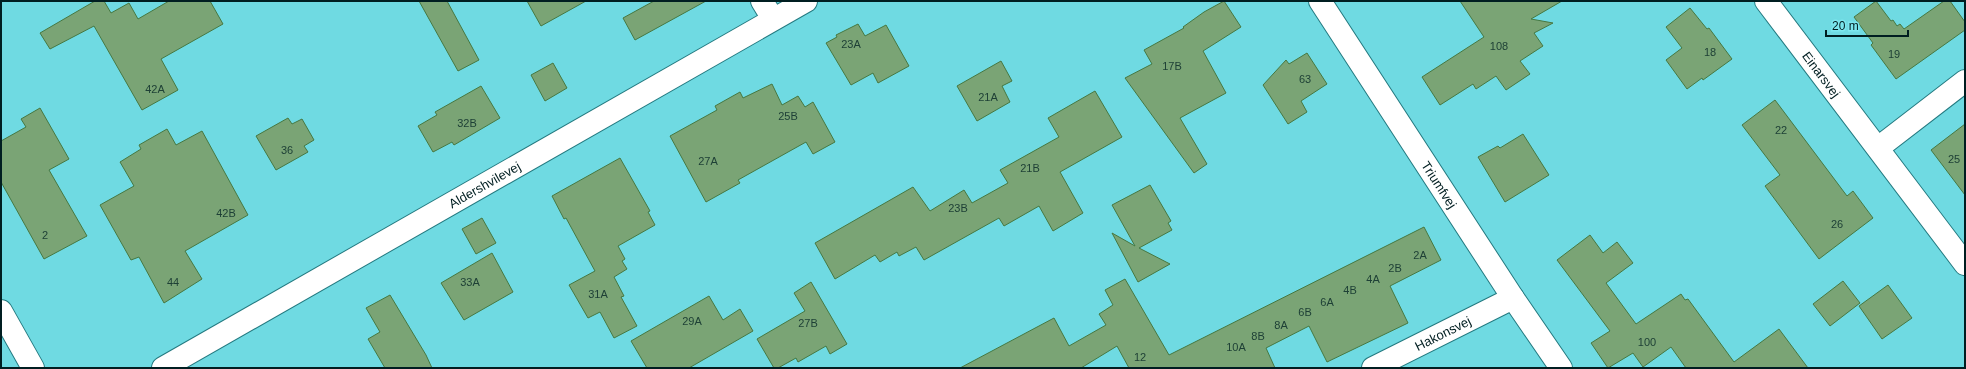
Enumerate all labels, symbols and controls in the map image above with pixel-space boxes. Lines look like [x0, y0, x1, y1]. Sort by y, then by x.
scale bar [1826, 12, 1908, 38]
text: 20 m [1832, 19, 1859, 33]
house number: 23A [841, 38, 861, 50]
house number: 108 [1490, 40, 1508, 52]
house number: 18 [1704, 46, 1716, 58]
house number: 19 [1888, 48, 1900, 60]
street label: Einarsvej [1799, 49, 1844, 100]
house number: 17B [1162, 60, 1182, 72]
house number: 63 [1299, 73, 1311, 85]
house number: 42A [145, 83, 165, 95]
house number: 21A [978, 91, 998, 103]
house number: 25B [778, 110, 798, 122]
house number: 32B [457, 117, 477, 129]
house number: 22 [1775, 124, 1787, 136]
house number: 36 [281, 144, 293, 156]
house number: 25 [1948, 153, 1960, 165]
house number: 27A [698, 155, 718, 167]
street label: Aldershvilevej [446, 158, 523, 211]
street label: Triumfvej [1419, 158, 1460, 211]
house number: 21B [1020, 162, 1040, 174]
house number: 23B [948, 202, 968, 214]
house number: 42B [216, 207, 236, 219]
house number: 26 [1831, 218, 1843, 230]
house number: 2 [42, 229, 48, 241]
house number: 2A [1413, 249, 1427, 261]
house number: 2B [1388, 262, 1402, 274]
house number: 4A [1366, 273, 1380, 285]
house number: 44 [167, 276, 179, 288]
house number: 33A [460, 276, 480, 288]
house number: 4B [1343, 284, 1357, 296]
house number: 31A [588, 288, 608, 300]
house number: 6A [1320, 296, 1334, 308]
house number: 6B [1298, 306, 1312, 318]
street label: Hakonsvej [1412, 313, 1473, 353]
house number: 29A [682, 315, 702, 327]
house number: 27B [798, 317, 818, 329]
house number: 8A [1274, 319, 1288, 331]
house number: 8B [1251, 330, 1265, 342]
house number: 100 [1638, 336, 1656, 348]
house number: 10A [1226, 341, 1246, 353]
house number: 12 [1134, 351, 1146, 363]

